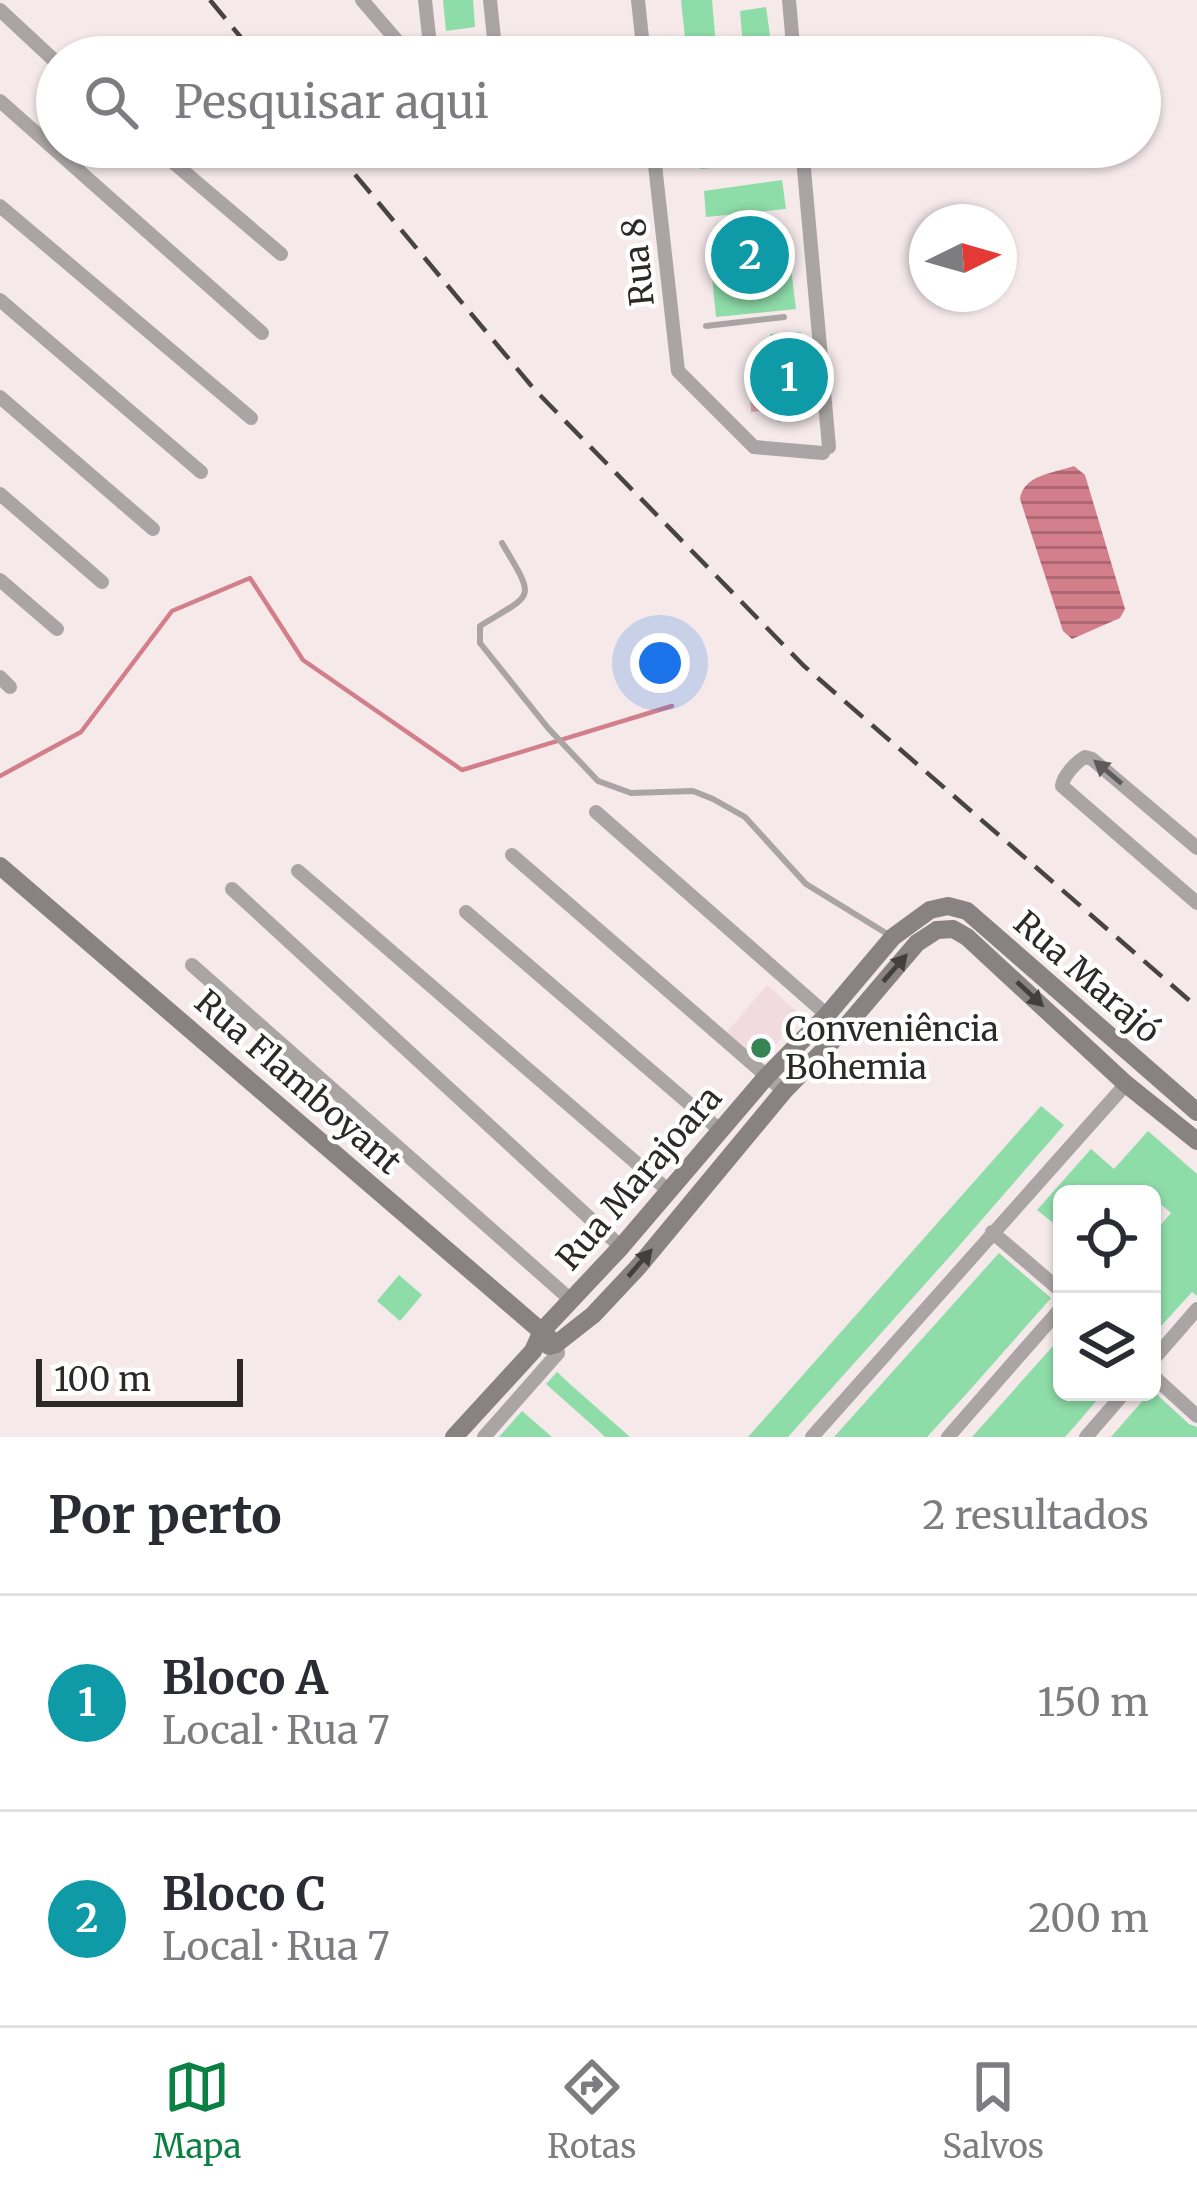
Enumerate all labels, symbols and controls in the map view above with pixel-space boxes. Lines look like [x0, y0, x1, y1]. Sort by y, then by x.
search box [36, 36, 1161, 168]
icon: search [78, 69, 144, 135]
text: Pesquisar aqui [174, 74, 489, 130]
north arrow [909, 204, 1017, 312]
pin: 2 [711, 210, 789, 300]
street label: Rua 8 [613, 216, 663, 308]
pin: 1 [750, 332, 828, 422]
your location [630, 633, 690, 693]
one-way arrow [1093, 760, 1123, 786]
street label: Rua Marajó [1006, 902, 1168, 1052]
one-way arrow [881, 953, 908, 983]
one-way arrow [1015, 980, 1044, 1008]
street label: Rua Flamboyant [187, 981, 409, 1183]
place label: Conveniência Bohemia [785, 1009, 999, 1088]
marker: Conveniência Bohemia [748, 1035, 774, 1061]
street label: Rua Marajoara [548, 1078, 730, 1278]
map controls [1053, 1185, 1161, 1401]
button: locate [1053, 1185, 1161, 1293]
one-way arrow [627, 1248, 653, 1278]
button: layers [1053, 1293, 1161, 1401]
scale bar [36, 1353, 243, 1406]
text: 100 m [54, 1359, 151, 1400]
text: Por perto [48, 1483, 282, 1547]
text: 2 resultados [922, 1491, 1149, 1540]
text: Bloco A [162, 1650, 328, 1706]
text: 1 [78, 1678, 96, 1727]
text: 150 m [1037, 1678, 1149, 1727]
text: Local · Rua 7 [162, 1706, 390, 1755]
text: Bloco C [162, 1866, 326, 1922]
text: 2 [76, 1894, 98, 1943]
text: 200 m [1028, 1894, 1149, 1943]
text: Local · Rua 7 [162, 1922, 390, 1971]
tab: Mapa [153, 2054, 241, 2167]
tab: Rotas [547, 2054, 636, 2167]
tab: Salvos [942, 2054, 1044, 2167]

